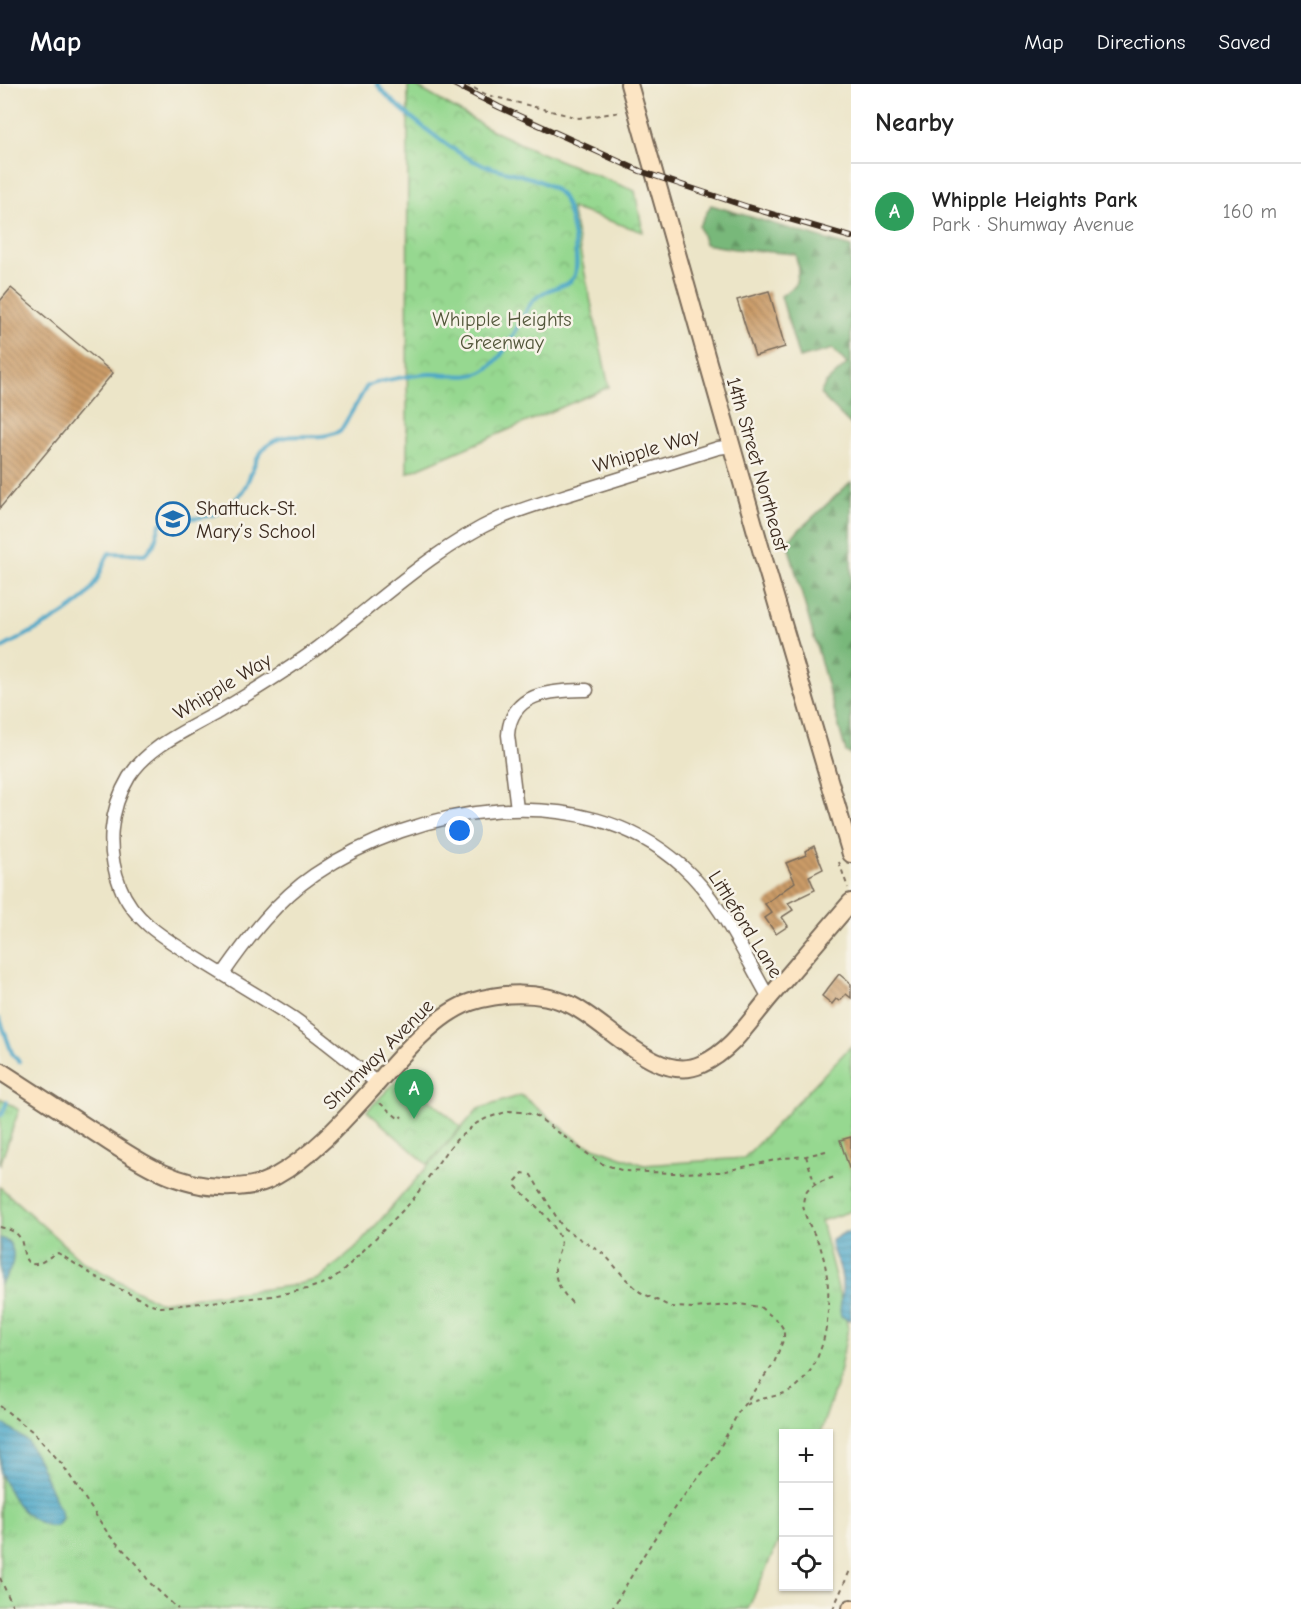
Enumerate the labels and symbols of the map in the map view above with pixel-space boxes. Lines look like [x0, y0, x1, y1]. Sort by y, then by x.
park label: Whipple Heights Greenway [432, 308, 572, 354]
street label: 14th Street Northeast [722, 374, 794, 555]
street label: Whipple Way [590, 423, 702, 478]
place label: Shattuck-St. Mary’s School [196, 497, 316, 543]
school or university icon: Shattuck-St. Mary’s School [155, 501, 191, 537]
street label: Whipple Way [169, 648, 275, 725]
your location [445, 816, 474, 845]
street label: Littleford Lane [704, 866, 788, 982]
street label: Shumway Avenue [318, 994, 438, 1114]
pin: A [394, 1070, 434, 1119]

